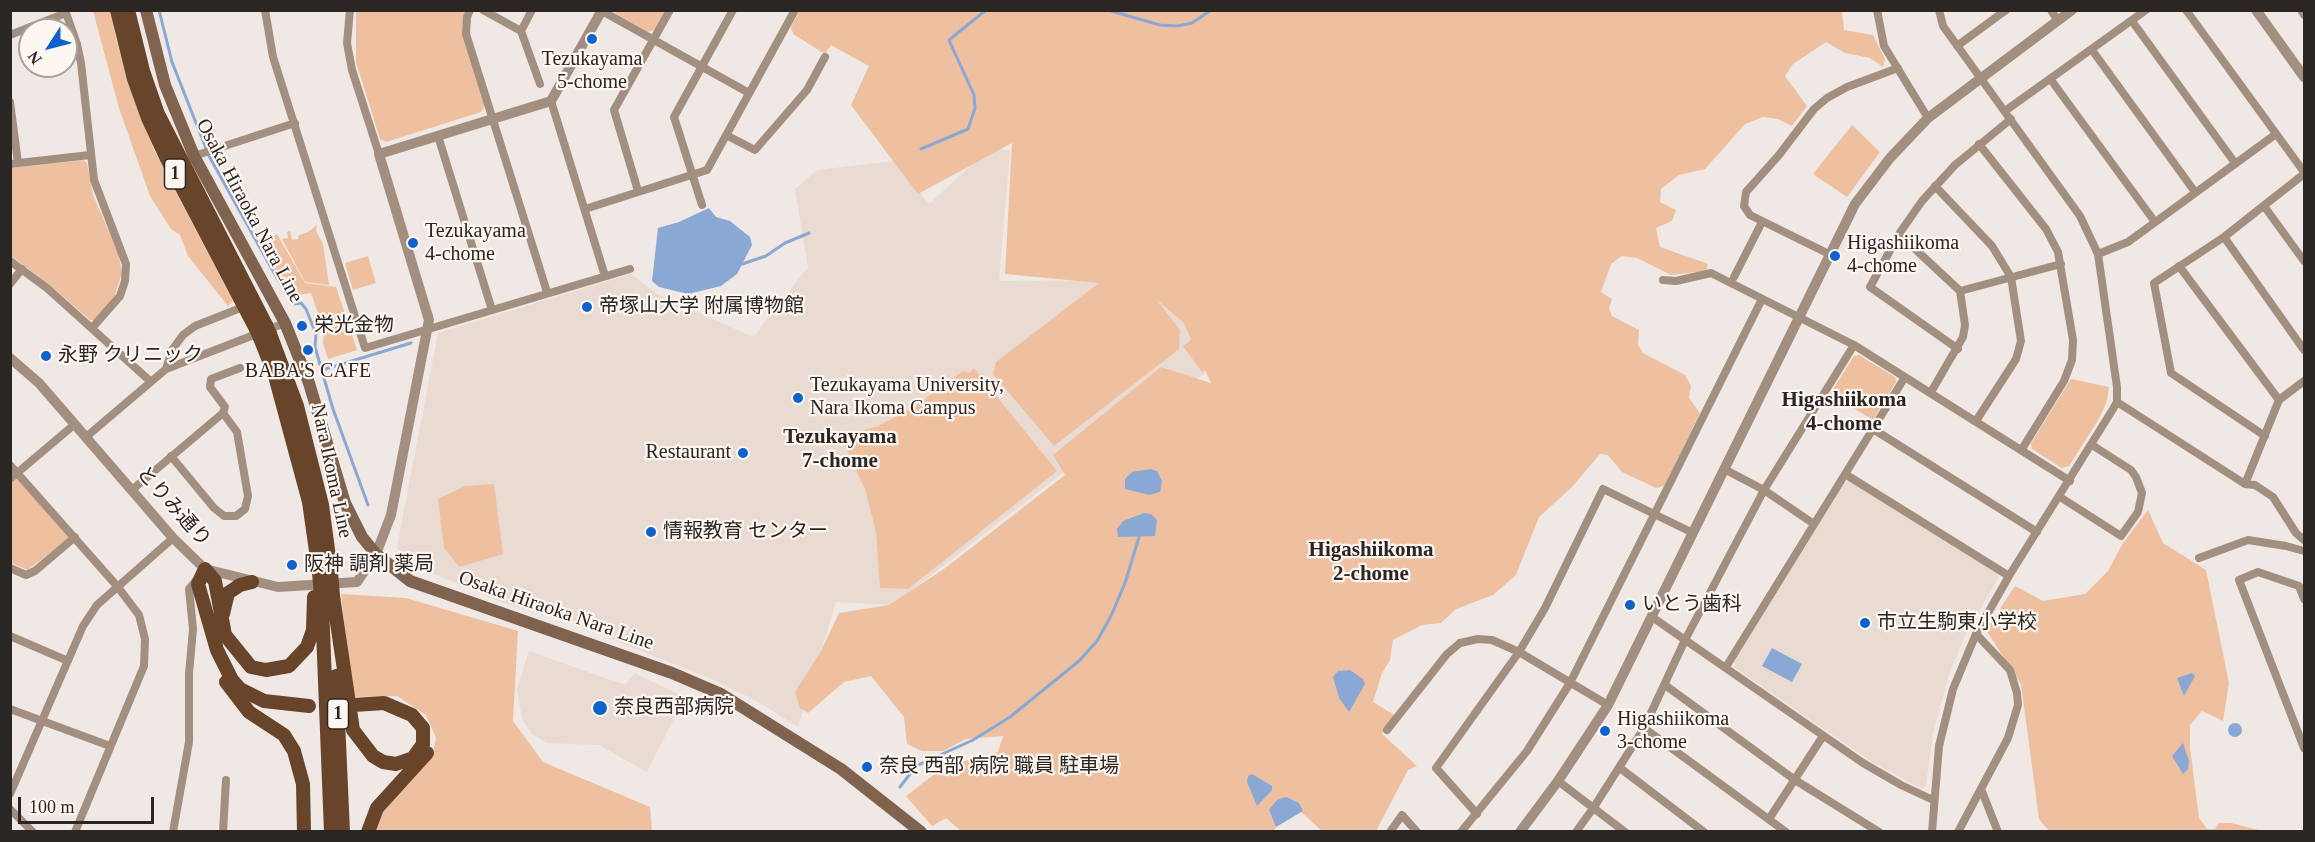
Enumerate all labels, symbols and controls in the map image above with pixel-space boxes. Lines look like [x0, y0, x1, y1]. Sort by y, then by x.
north arrow [18, 18, 78, 78]
marker: Tezukayama 5-chome [585, 32, 599, 46]
text: N [24, 48, 45, 67]
place label: Tezukayama 5-chome [542, 48, 642, 95]
street label: Osaka Hiraoka Nara Line [190, 115, 308, 307]
road number: 1 [164, 159, 186, 189]
place label: Tezukayama 4-chome [425, 220, 526, 267]
place label: Higashiikoma 4-chome [1847, 232, 1959, 279]
marker: Tezukayama 4-chome [406, 236, 420, 250]
marker: Higashiikoma 4-chome [1828, 249, 1842, 263]
place label: 帝塚山大学 附属博物館 [599, 295, 804, 319]
marker: 帝塚山大学 附属博物館 [580, 300, 594, 314]
place label: 栄光金物 [314, 314, 394, 338]
marker: 栄光金物 [295, 319, 309, 333]
marker: BABA'S CAFE [301, 343, 315, 357]
place label: 永野 クリニック [58, 344, 203, 368]
marker: 永野 クリニック [39, 349, 53, 363]
place label: BABA'S CAFE [245, 360, 371, 384]
place label: Tezukayama University, Nara Ikoma Campus [810, 374, 1004, 421]
district label: Higashiikoma 4-chome [1782, 388, 1906, 438]
marker: Tezukayama University, Nara Ikoma Campus [791, 391, 805, 405]
street label: Nara Ikoma Line [305, 402, 357, 540]
district label: Tezukayama 7-chome [783, 425, 897, 475]
place label: Restaurant [645, 441, 731, 465]
marker: Restaurant [736, 446, 750, 460]
street label: とりみ通り [131, 462, 215, 552]
place label: 情報教育 センター [663, 520, 828, 544]
marker: 情報教育 センター [644, 525, 658, 539]
district label: Higashiikoma 2-chome [1309, 538, 1433, 588]
place label: 阪神 調剤 薬局 [304, 553, 434, 577]
marker: 阪神 調剤 薬局 [285, 558, 299, 572]
street label: Osaka Hiraoka Nara Line [455, 566, 657, 656]
place label: いとう歯科 [1642, 593, 1742, 617]
marker: いとう歯科 [1623, 598, 1637, 612]
place label: 市立生駒東小学校 [1877, 611, 2037, 635]
marker: 市立生駒東小学校 [1858, 616, 1872, 630]
place label: 奈良西部病院 [614, 696, 734, 720]
road number: 1 [328, 699, 348, 729]
marker: 奈良西部病院 [591, 699, 609, 717]
place label: Higashiikoma 3-chome [1617, 708, 1729, 755]
marker: Higashiikoma 3-chome [1598, 724, 1612, 738]
place label: 奈良 西部 病院 職員 駐車場 [879, 755, 1119, 779]
marker: 奈良 西部 病院 職員 駐車場 [860, 760, 874, 774]
scale bar [21, 785, 158, 823]
text: 100 m [29, 797, 75, 817]

